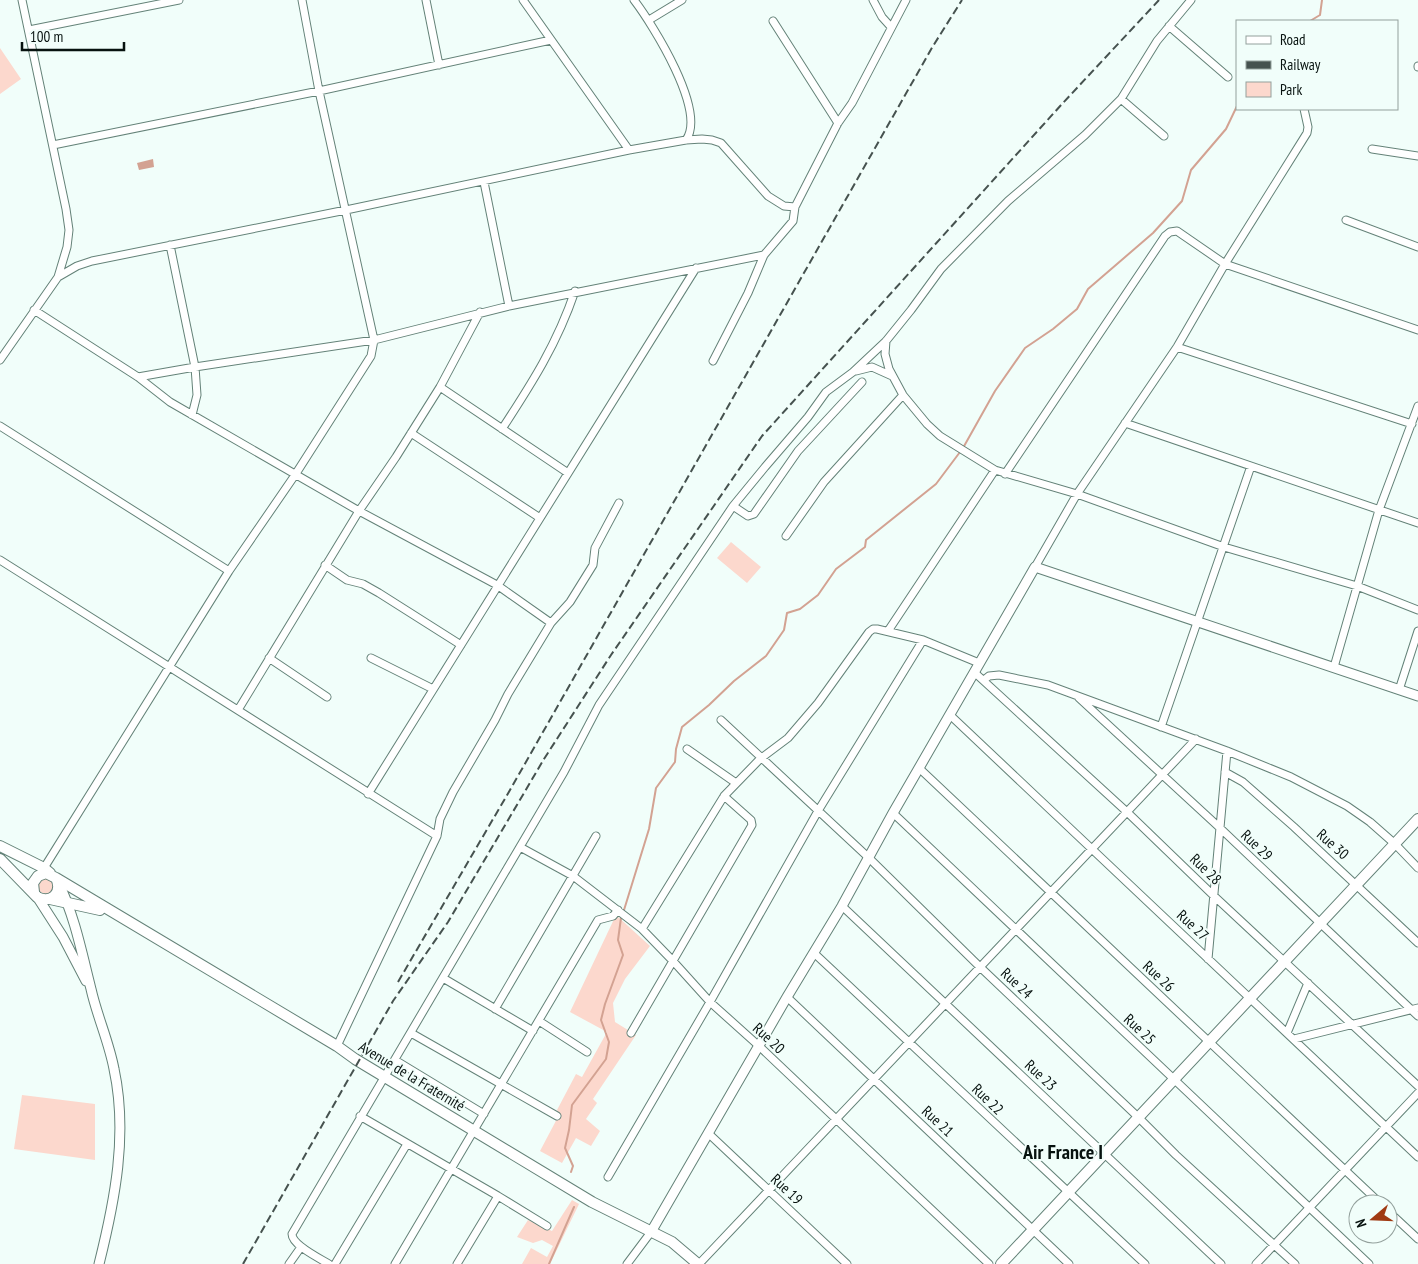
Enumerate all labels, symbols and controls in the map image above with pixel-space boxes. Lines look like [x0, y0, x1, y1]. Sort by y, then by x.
scale bar [22, 20, 125, 52]
legend [1236, 20, 1398, 110]
text: 100 m [30, 27, 63, 46]
text: Road [1280, 30, 1306, 49]
text: Railway [1280, 55, 1321, 74]
text: Park [1280, 80, 1302, 99]
street label: Rue 29 [1237, 825, 1277, 865]
street label: Rue 30 [1313, 825, 1353, 863]
street label: Rue 28 [1186, 849, 1226, 889]
street label: Rue 27 [1173, 906, 1213, 944]
street label: Rue 26 [1139, 957, 1179, 996]
street label: Rue 24 [997, 964, 1037, 1003]
street label: Rue 25 [1120, 1010, 1160, 1048]
street label: Rue 20 [749, 1019, 789, 1058]
street label: Avenue de la Fraternité [356, 1037, 468, 1115]
street label: Rue 23 [1021, 1056, 1061, 1094]
street label: Rue 22 [968, 1079, 1008, 1119]
street label: Rue 21 [918, 1102, 958, 1140]
district label: Air France I [1022, 1139, 1103, 1165]
street label: Rue 19 [767, 1170, 807, 1208]
north arrow [1348, 1194, 1398, 1244]
text: N [1351, 1217, 1370, 1230]

